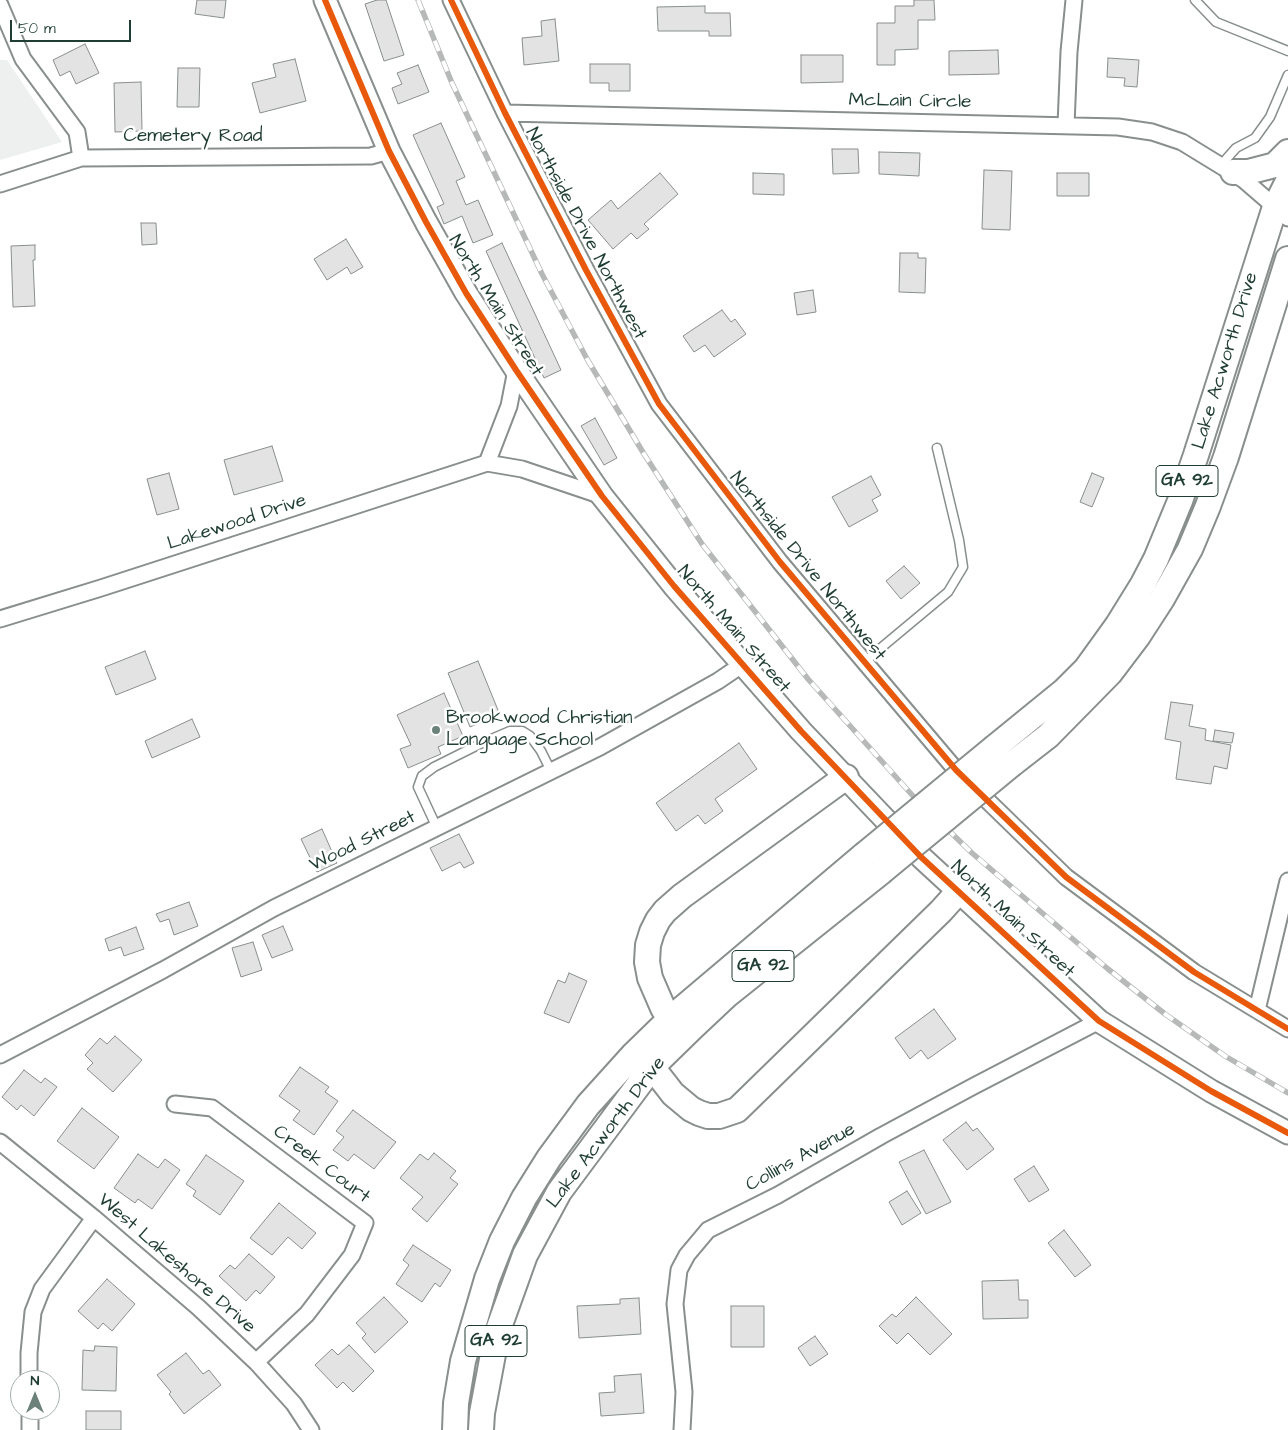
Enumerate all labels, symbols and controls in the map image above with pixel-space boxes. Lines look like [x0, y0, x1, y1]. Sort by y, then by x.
scale bar [12, 10, 134, 42]
text: 50 m [18, 18, 56, 39]
street label: McLain Circle [848, 90, 972, 114]
street label: Northside Drive Northwest [519, 124, 651, 344]
street label: Cemetery Road [124, 126, 262, 148]
street label: North Main Street [442, 231, 548, 381]
street label: Lake Acworth Drive [1188, 270, 1264, 452]
road number: GA 92 [1156, 466, 1218, 496]
street label: Northside Drive Northwest [724, 468, 890, 666]
street label: Lakewood Drive [165, 490, 309, 556]
street label: North Main Street [671, 561, 795, 699]
place label: Brookwood Christian Language School [446, 708, 633, 752]
marker: Brookwood Christian Language School [430, 724, 442, 736]
street label: Wood Street [306, 807, 420, 877]
street label: North Main Street [945, 857, 1079, 983]
road number: GA 92 [732, 950, 794, 981]
street label: Lake Acworth Drive [543, 1053, 671, 1213]
street label: Collins Avenue [742, 1119, 860, 1197]
street label: Creek Court [268, 1121, 374, 1209]
street label: West Lakeshore Drive [92, 1189, 260, 1339]
road number: GA 92 [465, 1325, 527, 1356]
north arrow [10, 1370, 60, 1420]
text: N [31, 1371, 39, 1391]

